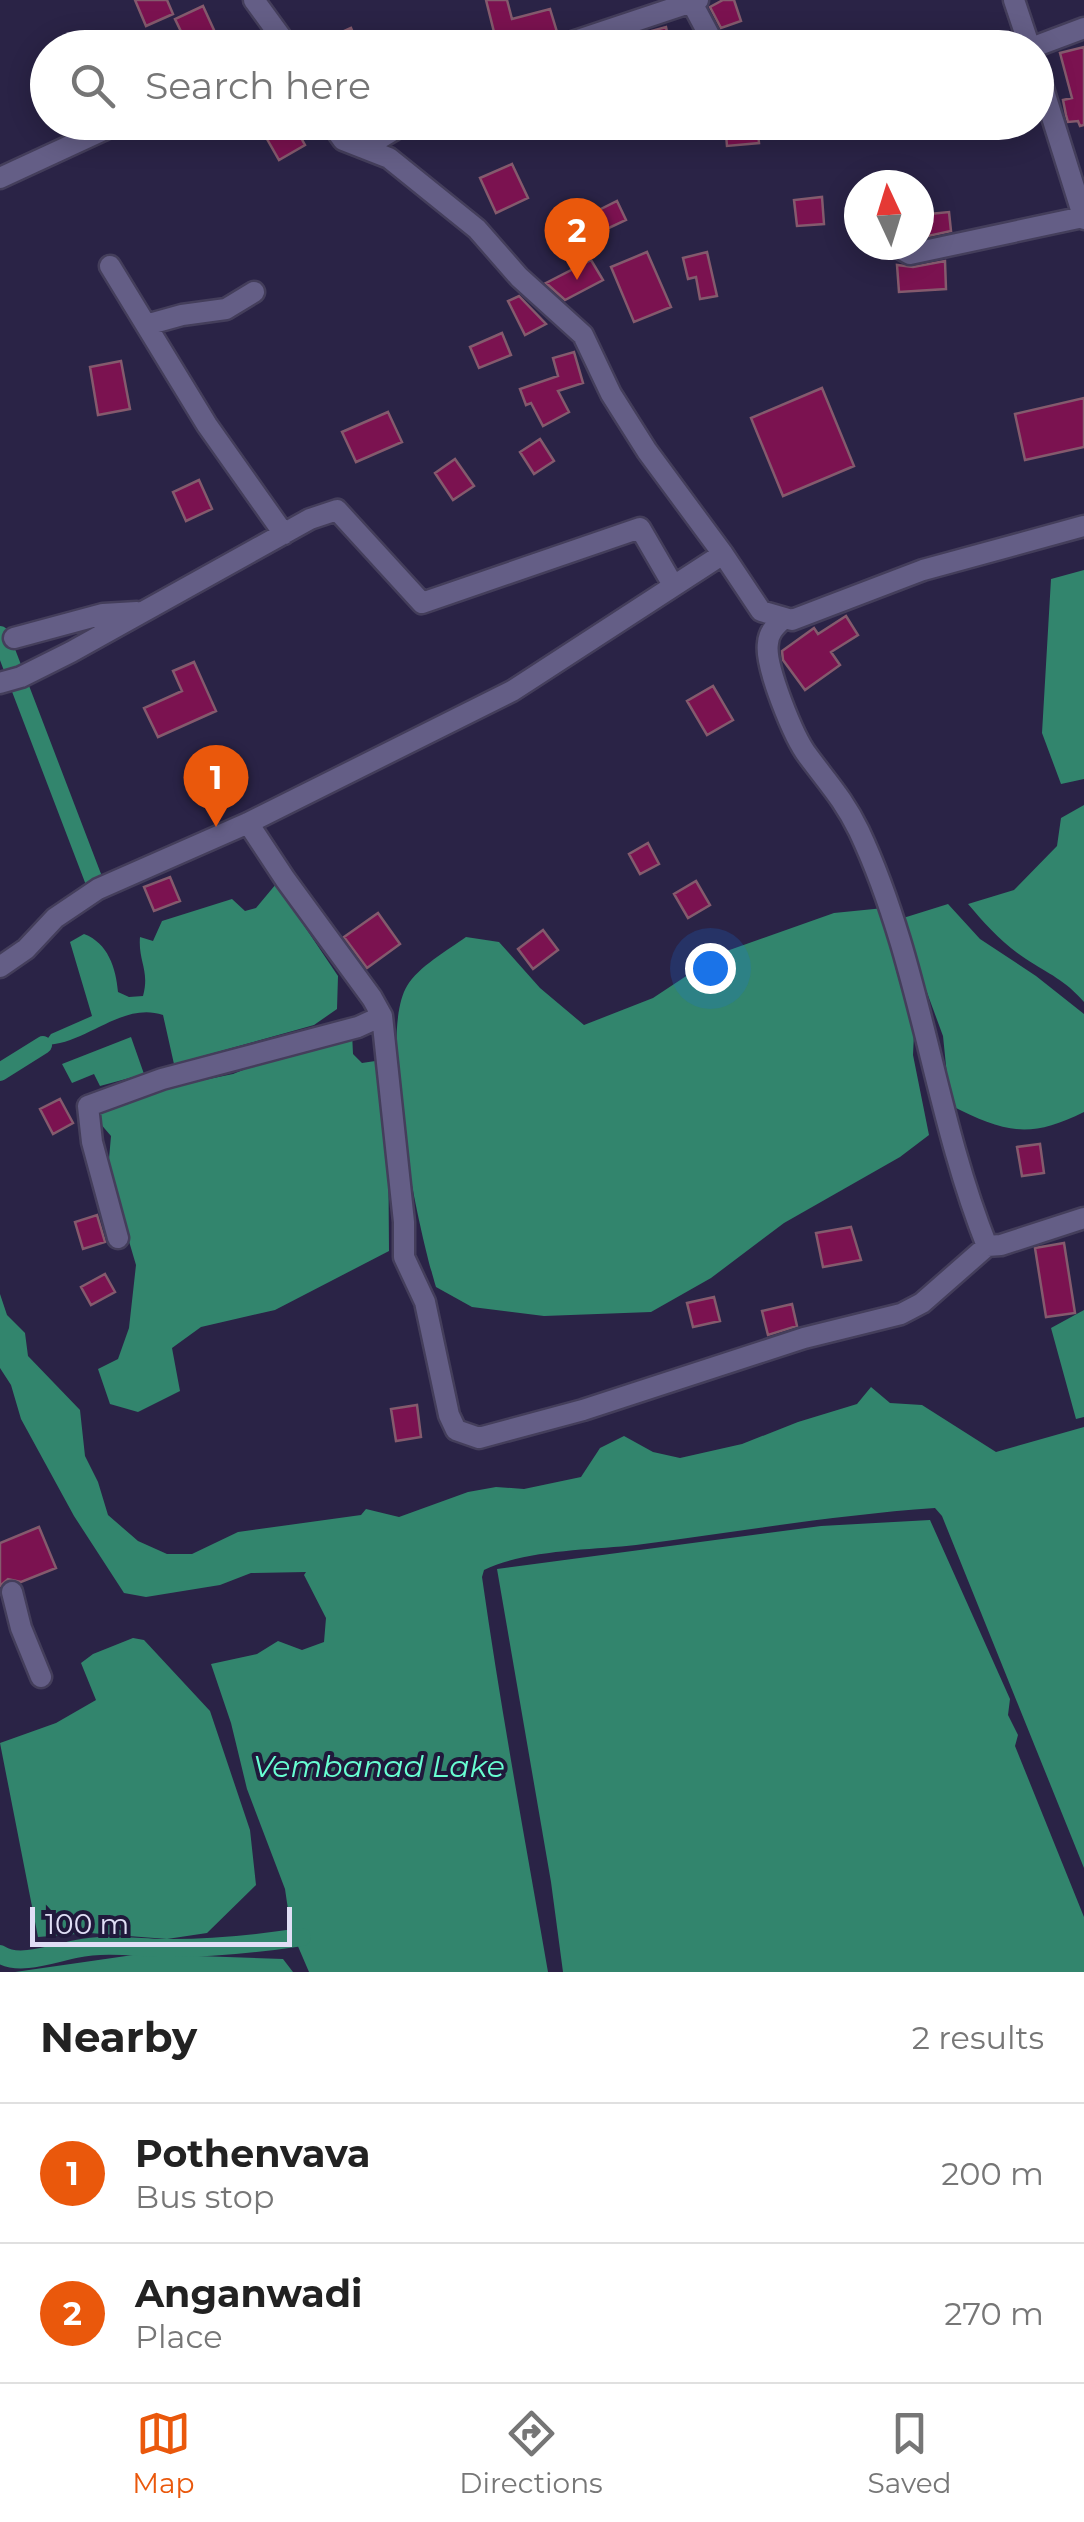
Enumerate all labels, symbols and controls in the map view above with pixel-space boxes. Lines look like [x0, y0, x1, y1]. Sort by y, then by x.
search box [30, 30, 1054, 140]
icon: search [65, 58, 120, 113]
text: Search here [145, 62, 371, 109]
north arrow [844, 170, 934, 260]
pin: 2 [544, 198, 610, 280]
pin: 1 [184, 744, 248, 827]
your location [685, 943, 736, 994]
water label: Vembanad Lake [253, 1748, 505, 1785]
scale bar [30, 1902, 292, 1946]
text: 100 m [45, 1907, 129, 1941]
text: Nearby [40, 2011, 197, 2063]
text: 2 results [912, 2018, 1044, 2057]
text: Pothenvava [135, 2130, 370, 2177]
text: 1 [66, 2154, 79, 2193]
text: 200 m [941, 2154, 1044, 2193]
text: Bus stop [135, 2177, 274, 2216]
text: Anganwadi [135, 2270, 363, 2317]
text: 2 [63, 2294, 82, 2333]
text: 270 m [944, 2294, 1044, 2333]
text: Place [135, 2317, 223, 2356]
tab: Map [132, 2406, 195, 2500]
tab: Directions [459, 2406, 603, 2500]
tab: Saved [867, 2406, 952, 2500]

